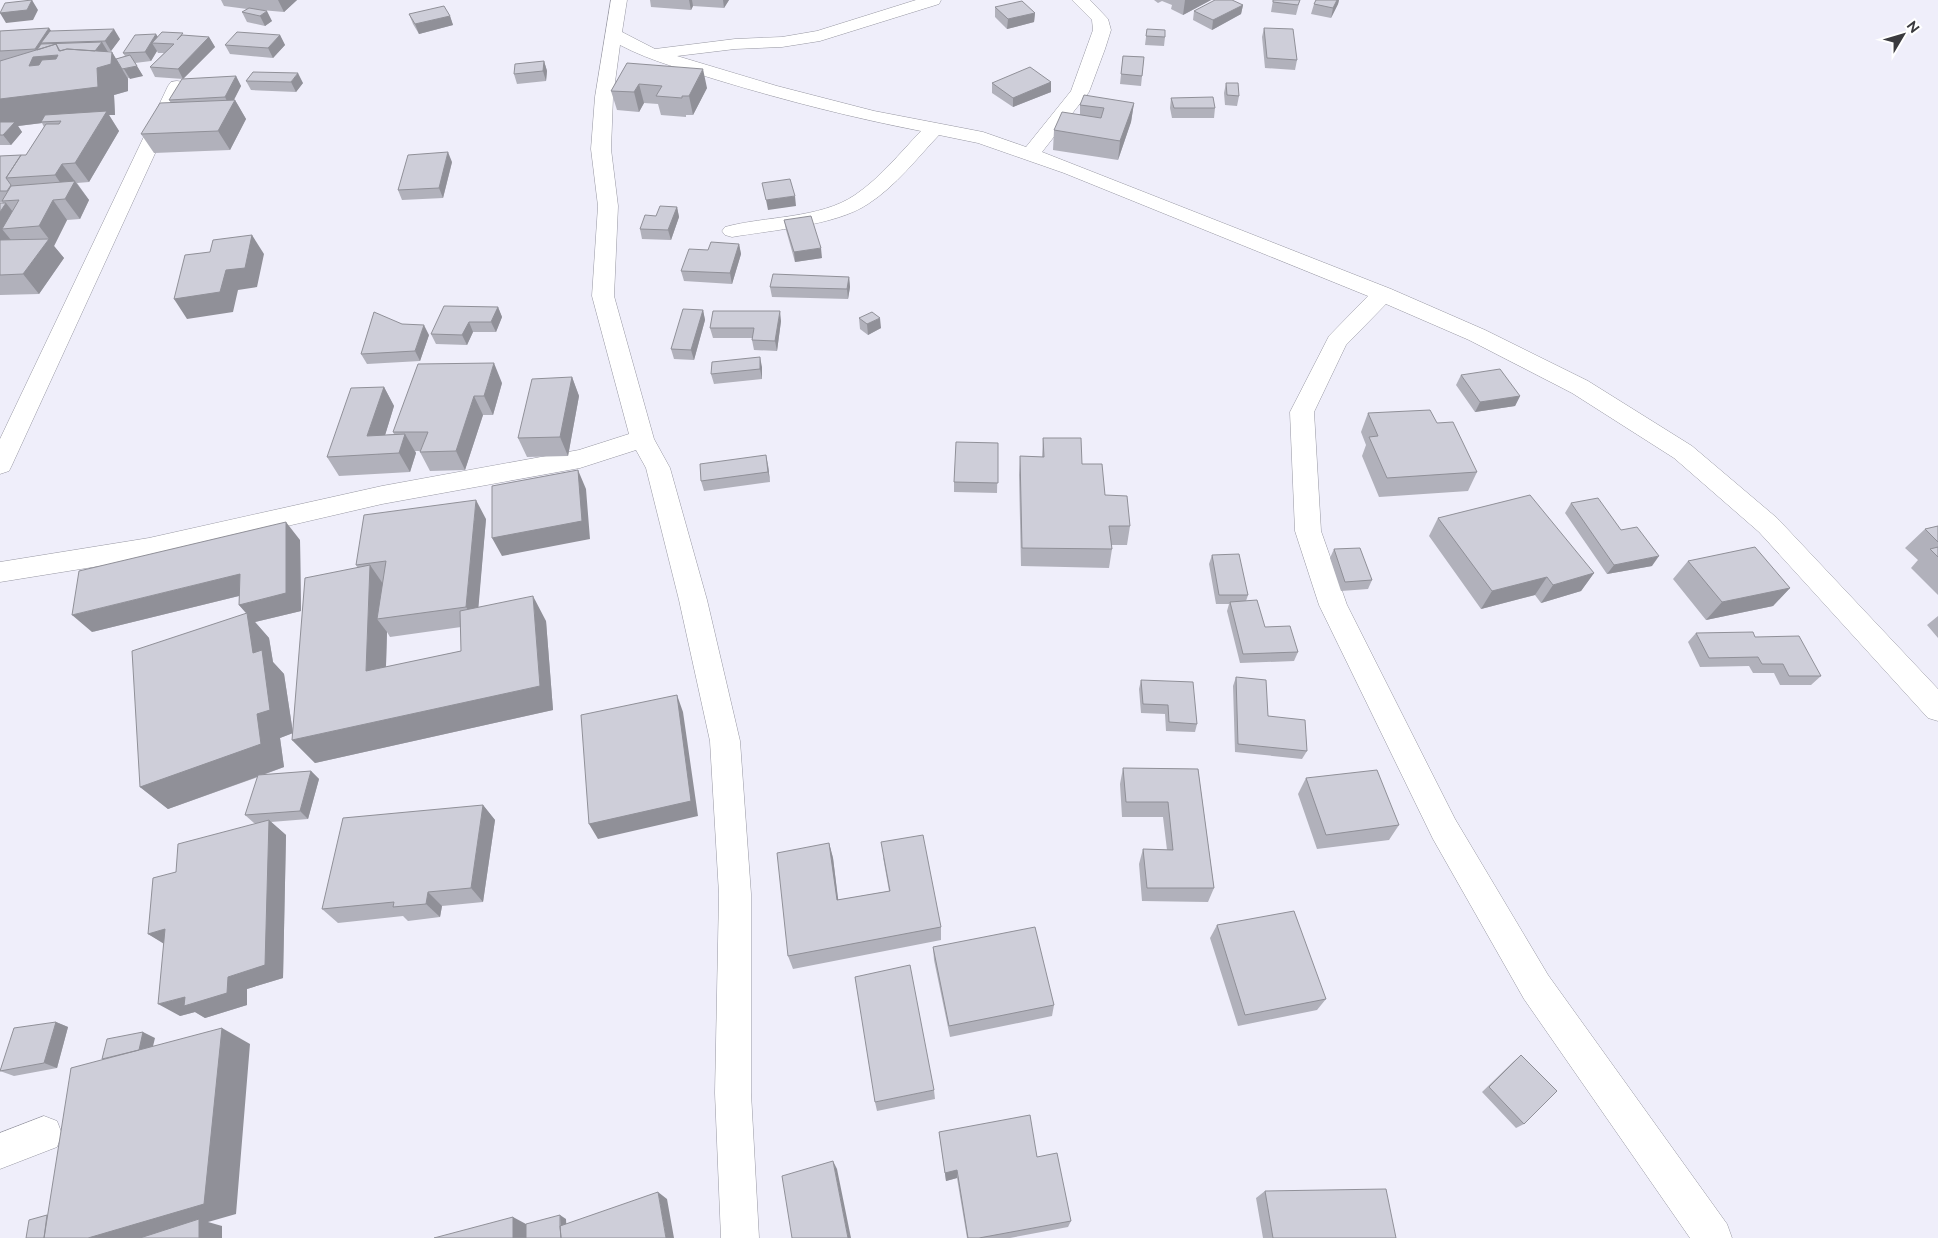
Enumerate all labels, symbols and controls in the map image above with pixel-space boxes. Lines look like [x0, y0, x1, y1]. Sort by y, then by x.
north arrow [1878, 10, 1928, 60]
text: N [1904, 18, 1923, 36]

